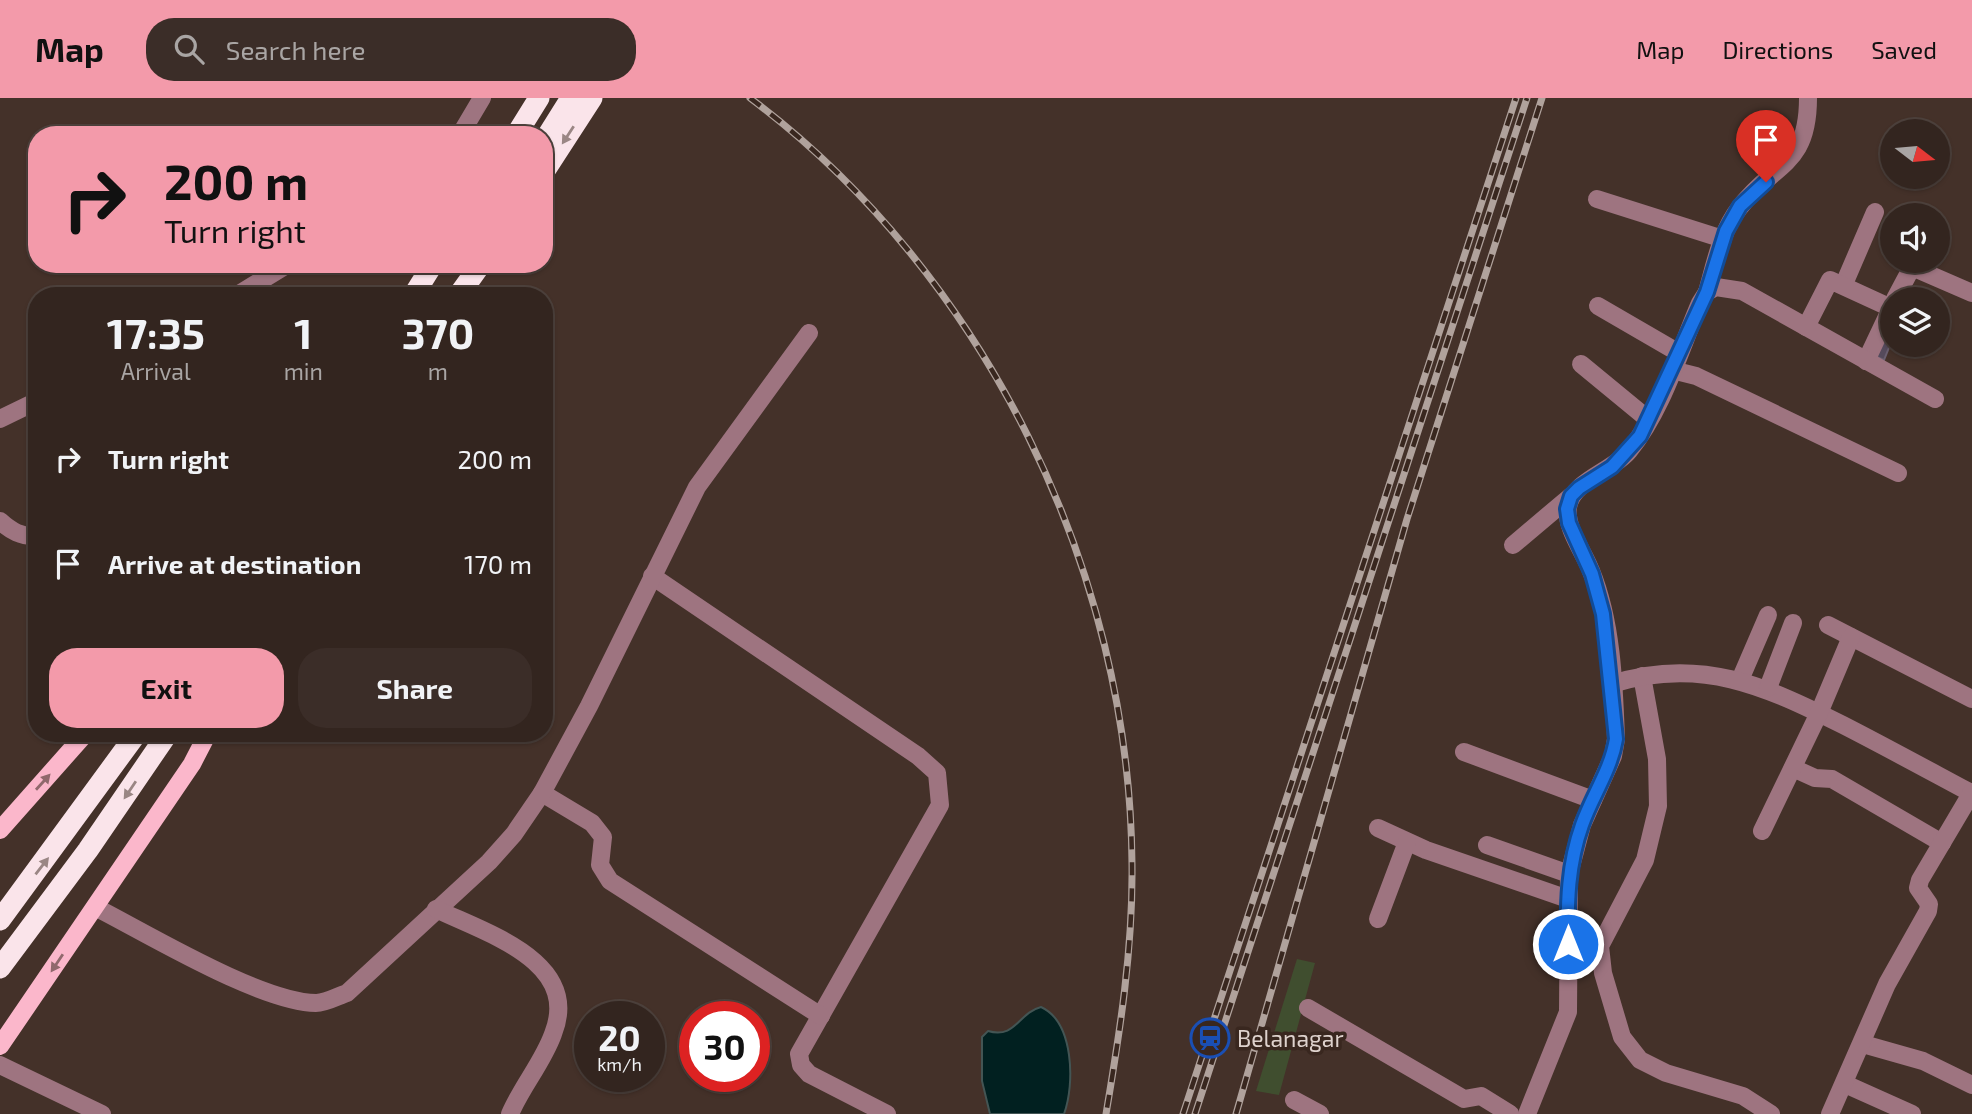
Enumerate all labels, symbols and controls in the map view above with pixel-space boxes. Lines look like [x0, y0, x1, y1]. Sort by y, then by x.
search box [146, 18, 636, 81]
text: Map [35, 29, 104, 69]
icon: search [170, 30, 208, 68]
text: Search here [226, 34, 365, 65]
text: Map [1636, 35, 1684, 64]
text: Directions [1722, 35, 1833, 64]
text: Saved [1871, 35, 1937, 64]
pin [1736, 110, 1796, 182]
north arrow [1880, 119, 1950, 189]
map controls [1880, 119, 1950, 357]
icon: arrive [1747, 121, 1785, 159]
one-way arrow [562, 125, 575, 145]
text: 200 m [164, 151, 308, 210]
icon: right [49, 154, 140, 245]
button: sound [1880, 203, 1950, 273]
text: Turn right [164, 211, 306, 249]
button: layers [1880, 287, 1950, 357]
text: 17:35 [107, 307, 205, 357]
text: 1 [294, 307, 312, 357]
text: 370 [402, 307, 474, 357]
text: Arrival [121, 357, 191, 385]
text: min [284, 357, 323, 385]
text: m [428, 357, 448, 385]
icon: right [49, 440, 87, 478]
text: Turn right [108, 443, 229, 474]
text: 200 m [457, 443, 532, 474]
icon: arrive [49, 545, 87, 583]
text: Arrive at destination [108, 548, 361, 579]
text: 170 m [464, 548, 532, 579]
button: Exit [49, 648, 284, 728]
button: Share [298, 648, 532, 728]
one-way arrow [35, 773, 50, 790]
one-way arrow [123, 781, 137, 799]
one-way arrow [34, 857, 49, 875]
position arrow [1531, 907, 1605, 981]
one-way arrow [50, 954, 64, 972]
speed limit sign: 30 [679, 1001, 770, 1092]
text: 20 [598, 1016, 641, 1058]
station icon: Belanagar [1189, 1017, 1231, 1059]
place label: Belanagar [1237, 1024, 1344, 1052]
text: km/h [597, 1053, 642, 1075]

